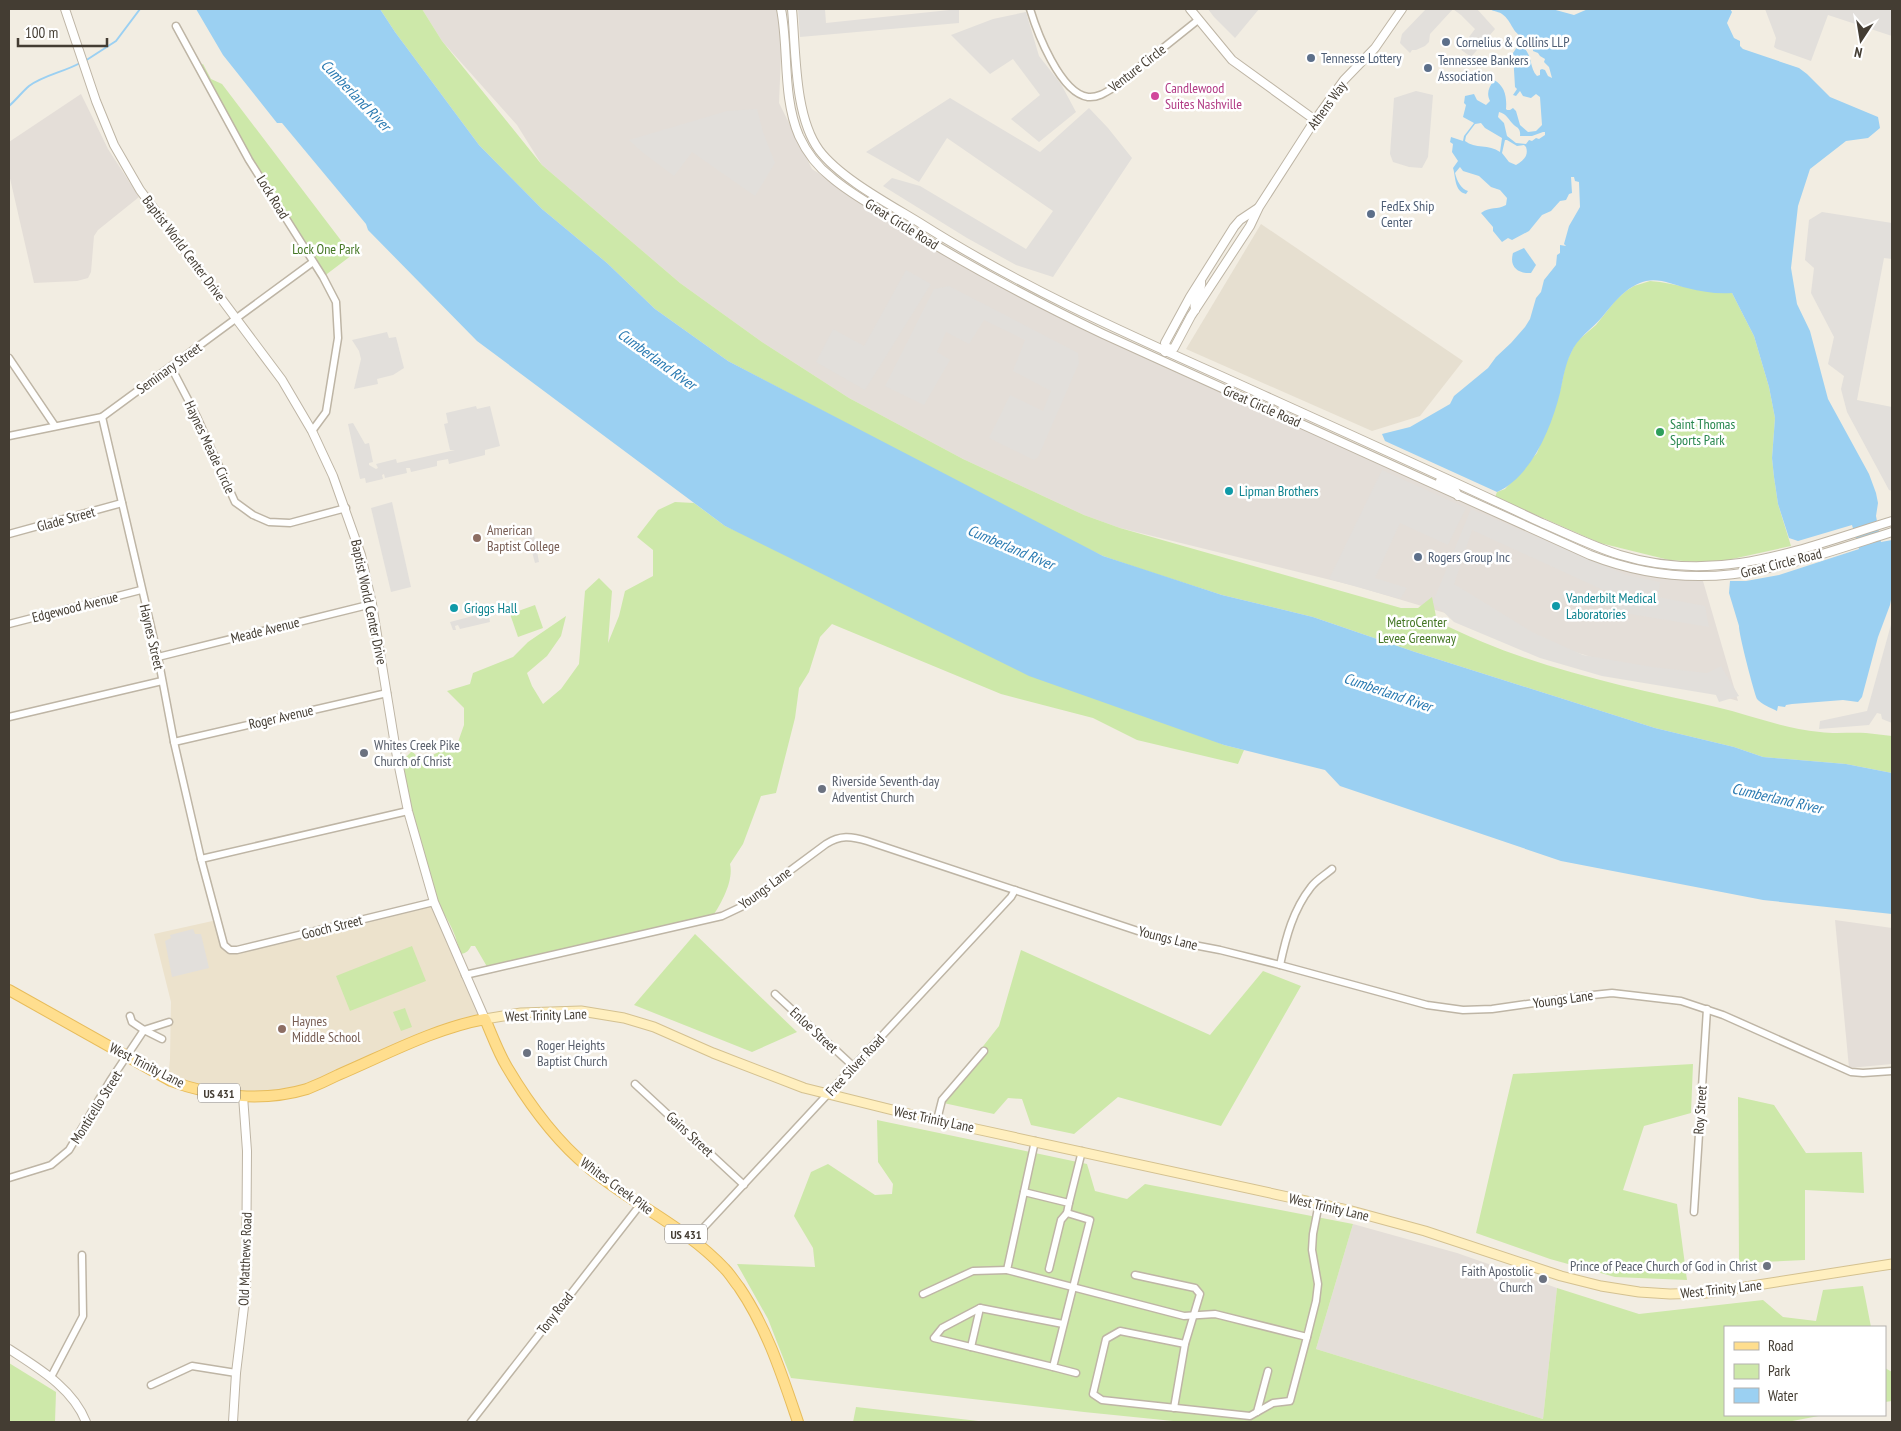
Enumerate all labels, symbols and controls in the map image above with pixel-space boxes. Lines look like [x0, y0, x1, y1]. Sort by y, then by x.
scale bar [18, 15, 106, 47]
north arrow [1836, 15, 1886, 65]
text: 100 m [25, 23, 58, 42]
place label: Cornelius & Collins LLP [1456, 33, 1569, 51]
marker: Cornelius & Collins LLP [1440, 36, 1452, 48]
street label: Venture Circle [1104, 40, 1169, 97]
text: N [1853, 43, 1864, 62]
place label: Tennesse Lottery [1321, 49, 1402, 67]
place label: Tennessee Bankers Association [1438, 51, 1529, 85]
marker: Tennesse Lottery [1305, 52, 1317, 64]
water label: Cumberland River [317, 55, 396, 136]
marker: Tennessee Bankers Association [1422, 62, 1434, 74]
street label: Athens Way [1303, 77, 1351, 133]
place label: Candlewood Suites Nashville [1165, 79, 1242, 113]
marker: Candlewood Suites Nashville [1149, 90, 1161, 102]
street label: Lock Road [253, 172, 293, 222]
street label: Baptist World Center Drive [139, 192, 230, 304]
street label: Great Circle Road [862, 194, 942, 254]
place label: FedEx Ship Center [1381, 197, 1434, 231]
marker: FedEx Ship Center [1365, 208, 1377, 220]
park label: Lock One Park [292, 240, 360, 258]
water label: Cumberland River [614, 324, 701, 395]
street label: Seminary Street [133, 338, 205, 398]
street label: Great Circle Road [1220, 381, 1304, 431]
street label: Haynes Meade Circle [181, 398, 239, 497]
place label: Saint Thomas Sports Park [1670, 415, 1735, 449]
marker: Saint Thomas Sports Park [1654, 426, 1666, 438]
place label: Lipman Brothers [1239, 482, 1319, 500]
marker: Lipman Brothers [1223, 485, 1235, 497]
street label: Glade Street [35, 503, 97, 535]
water label: Cumberland River [965, 520, 1059, 574]
place label: American Baptist College [487, 521, 560, 555]
marker: American Baptist College [471, 532, 483, 544]
street label: Baptist World Center Drive [347, 538, 391, 666]
street label: Great Circle Road [1739, 544, 1823, 582]
place label: Rogers Group Inc [1428, 548, 1510, 566]
marker: Rogers Group Inc [1412, 551, 1424, 563]
street label: Edgewood Avenue [30, 588, 120, 626]
place label: Vanderbilt Medical Laboratories [1565, 589, 1657, 623]
place label: Griggs Hall [464, 599, 518, 617]
marker: Vanderbilt Medical Laboratories [1550, 600, 1562, 612]
street label: Haynes Street [136, 602, 168, 672]
marker: Griggs Hall [448, 602, 460, 614]
street label: Meade Avenue [229, 613, 301, 647]
park label: MetroCenter Levee Greenway [1378, 613, 1457, 647]
water label: Cumberland River [1341, 668, 1436, 717]
street label: Roger Avenue [247, 701, 315, 733]
place label: Whites Creek Pike Church of Christ [374, 736, 460, 770]
marker: Whites Creek Pike Church of Christ [358, 747, 370, 759]
place label: Riverside Seventh-day Adventist Church [832, 772, 940, 806]
water label: Cumberland River [1730, 778, 1826, 818]
marker: Riverside Seventh-day Adventist Church [816, 783, 828, 795]
street label: Youngs Lane [735, 863, 795, 913]
street label: Gooch Street [300, 911, 364, 943]
street label: Youngs Lane [1136, 922, 1200, 954]
street label: Youngs Lane [1532, 986, 1594, 1012]
street label: Enloe Street [786, 1003, 842, 1057]
street label: West Trinity Lane [505, 1005, 587, 1025]
place label: Haynes Middle School [292, 1012, 361, 1046]
marker: Haynes Middle School [276, 1023, 288, 1035]
street label: Free Silver Road [822, 1030, 888, 1100]
place label: Roger Heights Baptist Church [537, 1036, 607, 1070]
street label: West Trinity Lane [107, 1038, 188, 1092]
marker: Roger Heights Baptist Church [521, 1047, 533, 1059]
street label: Monticello Street [66, 1067, 126, 1147]
road number: US 431 [198, 1084, 240, 1102]
street label: Roy Street [1689, 1085, 1711, 1135]
street label: West Trinity Lane [892, 1102, 976, 1136]
street label: Gains Street [663, 1108, 718, 1161]
street label: Whites Creek Pike [577, 1153, 657, 1219]
street label: West Trinity Lane [1287, 1189, 1371, 1225]
street label: Old Matthews Road [234, 1212, 256, 1306]
road number: US 431 [665, 1224, 707, 1244]
place label: Prince of Peace Church of God in Christ [1570, 1257, 1757, 1275]
marker: Prince of Peace Church of God in Christ [1761, 1260, 1773, 1272]
place label: Faith Apostolic Church [1461, 1262, 1533, 1296]
marker: Faith Apostolic Church [1537, 1273, 1549, 1285]
street label: West Trinity Lane [1679, 1276, 1763, 1302]
street label: Tony Road [533, 1288, 577, 1338]
legend [1724, 1326, 1886, 1416]
text: Road [1768, 1336, 1794, 1355]
text: Park [1768, 1361, 1790, 1380]
text: Water [1768, 1386, 1799, 1405]

